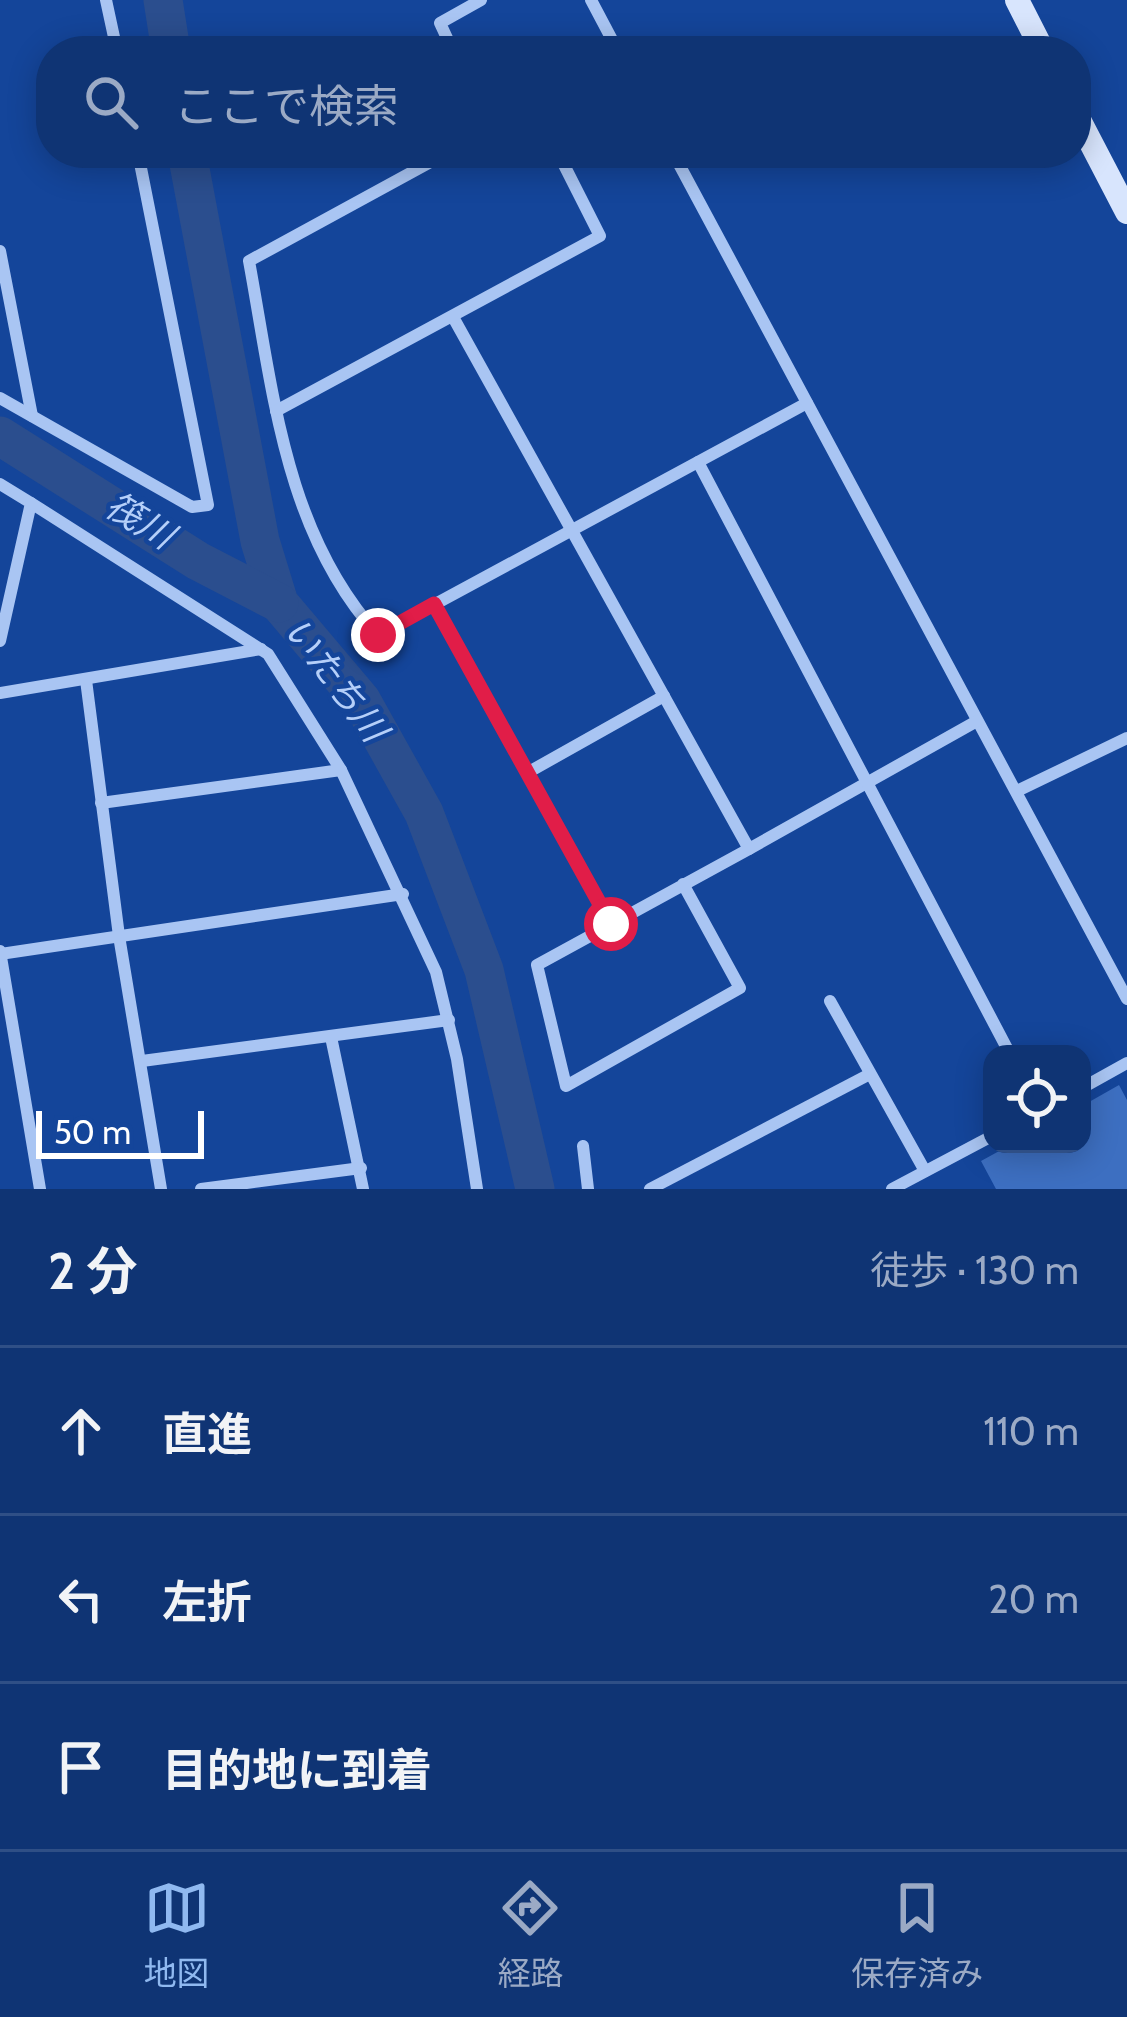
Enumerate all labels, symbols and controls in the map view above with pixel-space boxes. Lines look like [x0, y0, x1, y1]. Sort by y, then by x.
search box [36, 36, 1091, 168]
icon: search [78, 69, 144, 135]
text: ここで検索 [174, 79, 399, 133]
water label: 筏川 [98, 483, 186, 559]
water label: いたち川 [275, 608, 399, 753]
route end [351, 608, 405, 662]
route start [584, 897, 638, 951]
map controls [983, 1045, 1091, 1153]
button: locate [983, 1045, 1091, 1153]
scale bar [36, 1105, 204, 1158]
text: 50 m [54, 1112, 131, 1152]
text: 2 分 [48, 1240, 137, 1302]
text: 徒歩 · 130 m [870, 1246, 1079, 1294]
icon: ahead [48, 1398, 114, 1464]
text: 直進 [162, 1407, 252, 1461]
text: 110 m [983, 1407, 1079, 1455]
icon: left [48, 1566, 114, 1632]
text: 左折 [162, 1575, 252, 1629]
text: 20 m [988, 1575, 1079, 1623]
icon: arrive [48, 1734, 114, 1800]
text: 目的地に到着 [162, 1743, 432, 1797]
tab: 地図 [144, 1875, 210, 1995]
tab: 経路 [497, 1875, 563, 1995]
tab: 保存済み [851, 1875, 983, 1995]

